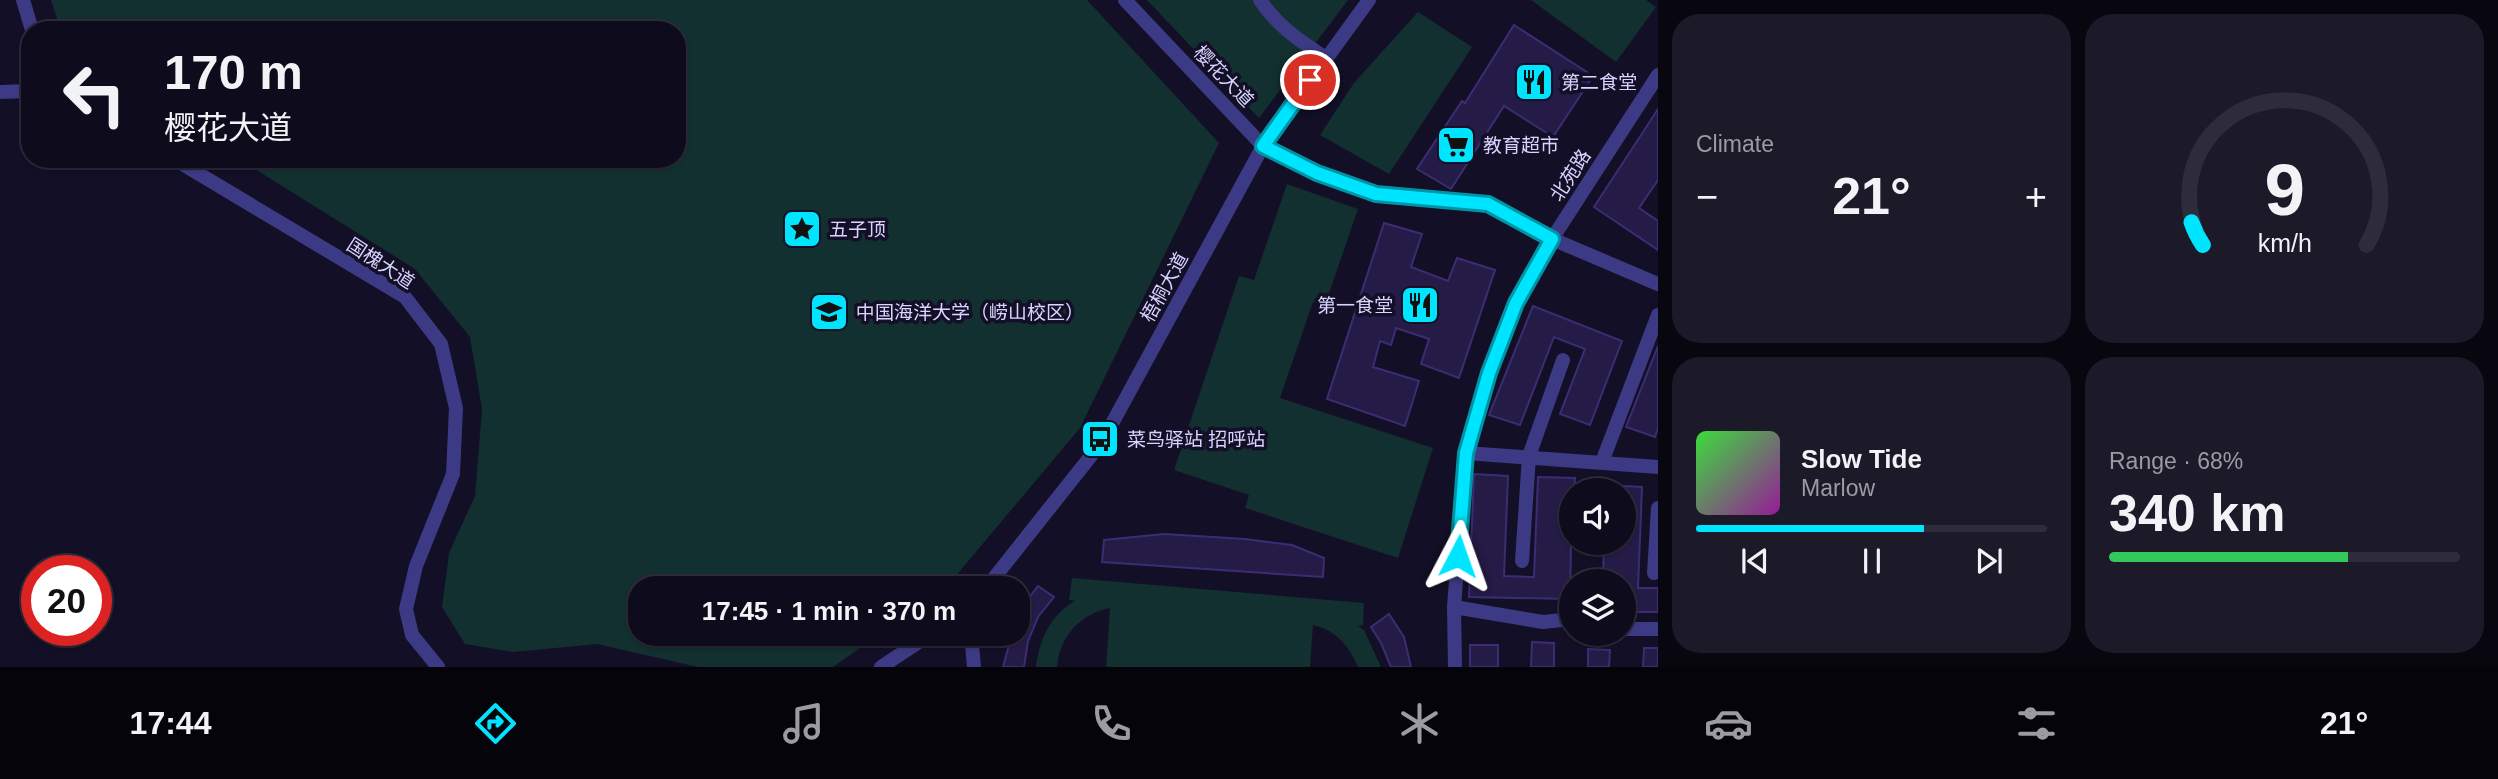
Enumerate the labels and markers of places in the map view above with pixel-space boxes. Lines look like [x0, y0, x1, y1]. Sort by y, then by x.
pin [1280, 50, 1340, 110]
restaurant icon: 第二食堂 [1513, 61, 1555, 103]
place label: 第二食堂 [1561, 72, 1637, 93]
supermarket icon: 教育超市 [1435, 124, 1477, 166]
place label: 教育超市 [1483, 135, 1559, 156]
place icon: 五子顶 [781, 208, 823, 250]
place label: 五子顶 [829, 219, 886, 240]
restaurant icon: 第一食堂 [1399, 284, 1441, 326]
school or university icon: 中国海洋大学（崂山校区） [808, 291, 850, 333]
place label: 第一食堂 [1317, 295, 1393, 316]
place label: 中国海洋大学（崂山校区） [856, 302, 1084, 323]
bus stop icon: 菜鸟驿站 招呼站 [1079, 418, 1121, 460]
place label: 菜鸟驿站 招呼站 [1127, 429, 1265, 450]

